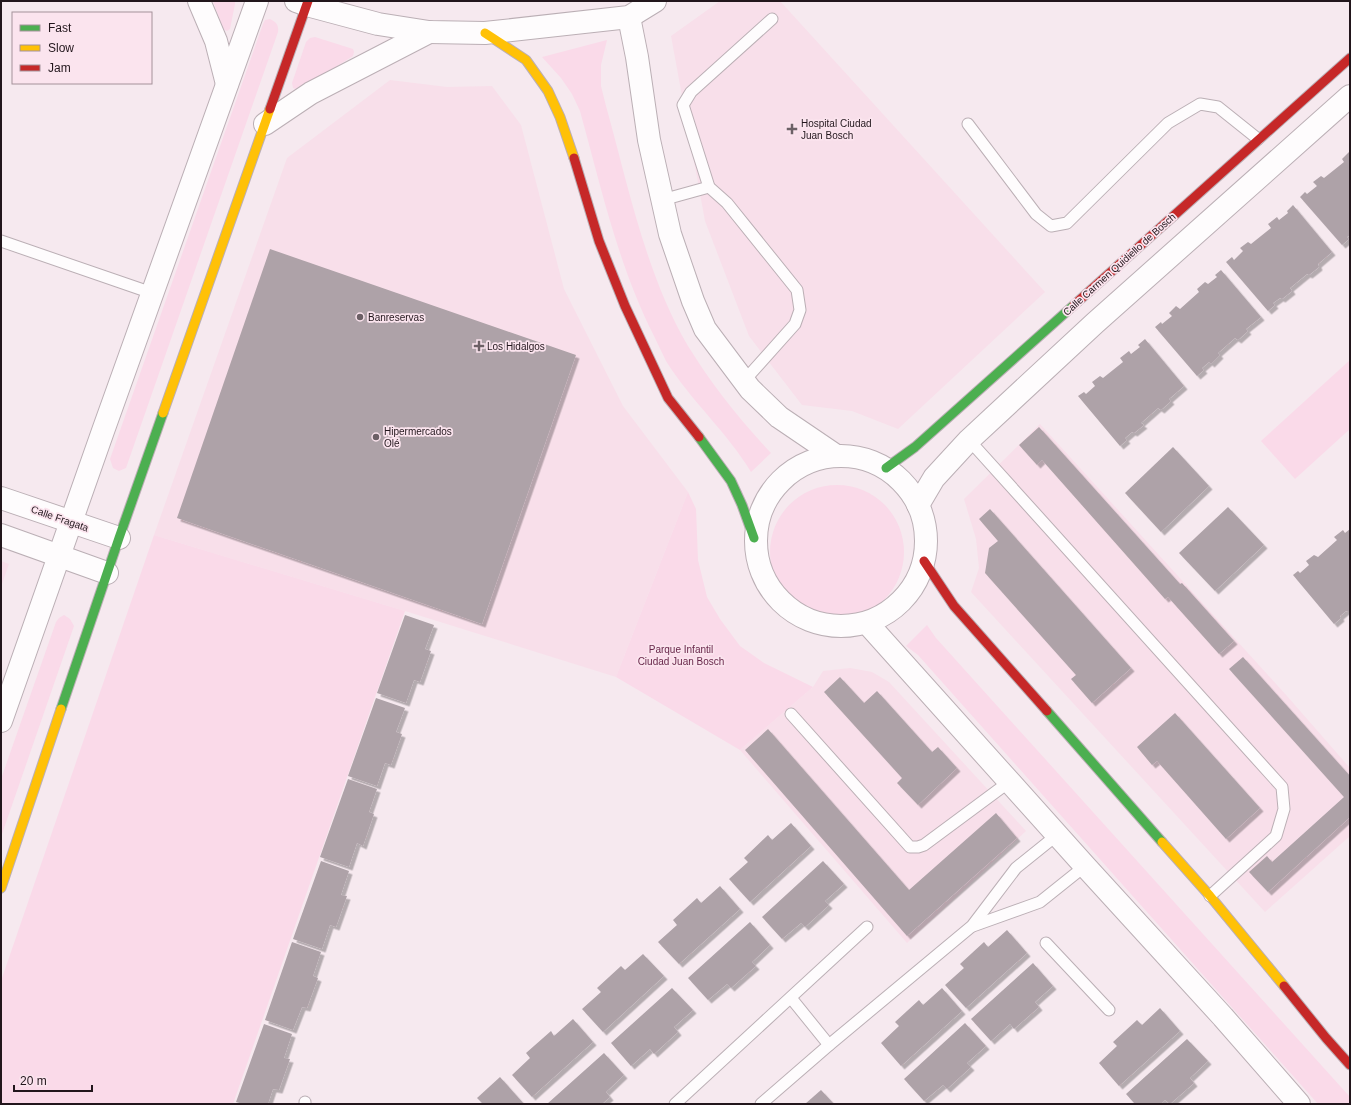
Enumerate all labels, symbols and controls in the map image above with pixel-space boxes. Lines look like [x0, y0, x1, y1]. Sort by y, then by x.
legend [12, 12, 152, 84]
text: Fast [48, 21, 72, 35]
text: Slow [48, 41, 74, 55]
text: Jam [48, 61, 71, 75]
place label: Hospital Ciudad Juan Bosch [801, 118, 872, 141]
marker: Hospital Ciudad Juan Bosch [786, 123, 798, 135]
street label: Calle Carmen Quidiello de Bosch [1061, 211, 1178, 318]
marker: Banreservas [355, 312, 365, 322]
place label: Banreservas [368, 312, 424, 323]
marker: Los Hidalgos [474, 341, 484, 351]
place label: Los Hidalgos [487, 341, 545, 352]
place label: Hipermercados Olé [384, 426, 452, 449]
marker: Hipermercados Olé [371, 432, 381, 442]
street label: Calle Fragata [30, 504, 90, 534]
park label: Parque Infantil Ciudad Juan Bosch [638, 644, 724, 667]
scale bar [14, 1067, 92, 1093]
text: 20 m [20, 1074, 47, 1088]

